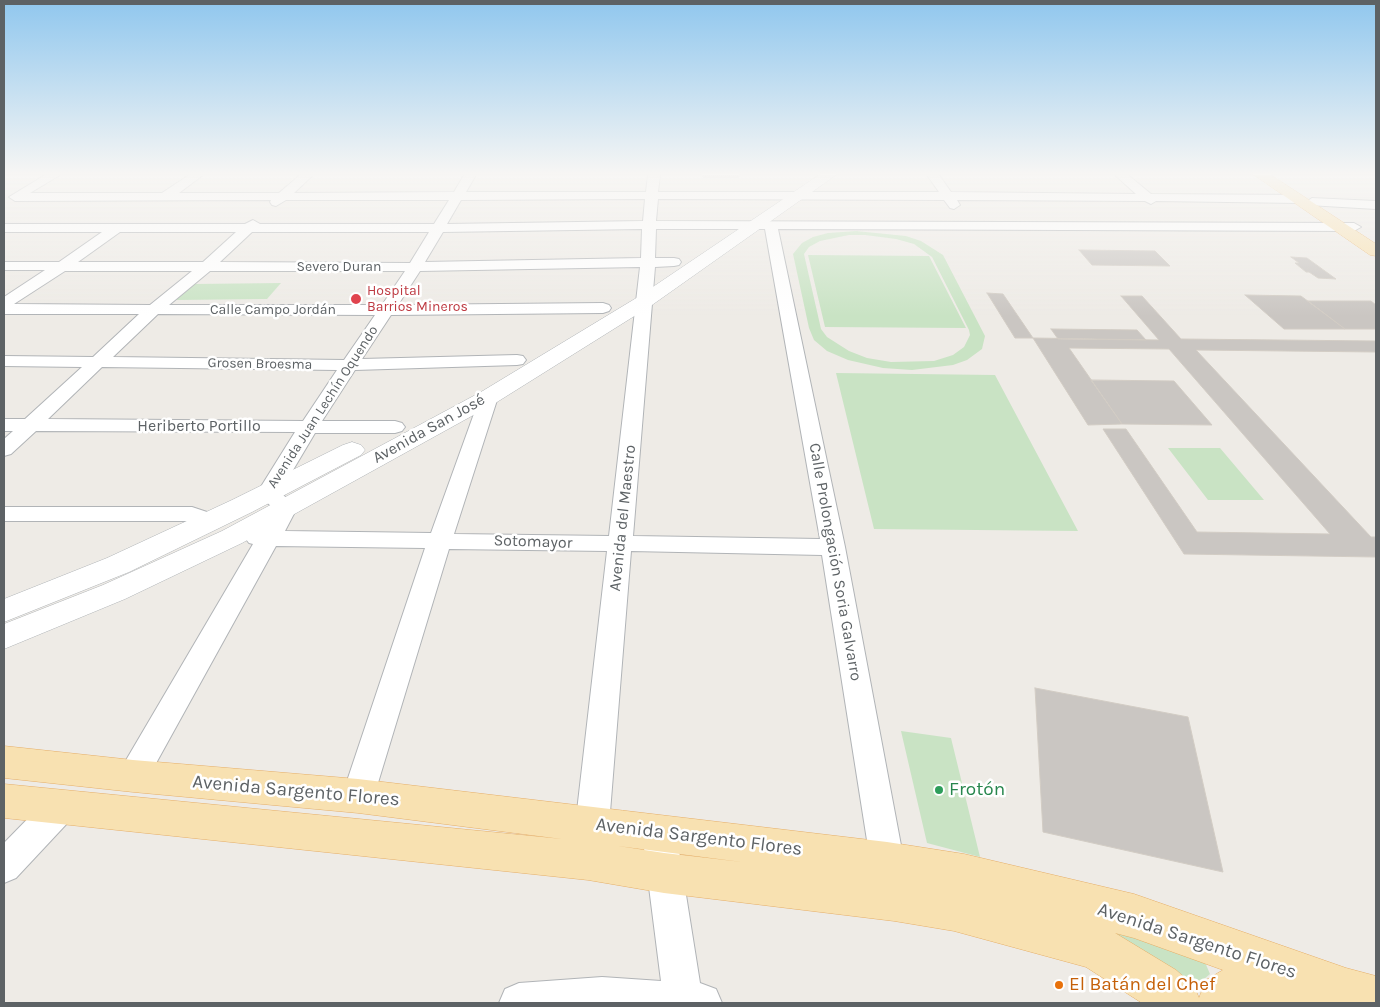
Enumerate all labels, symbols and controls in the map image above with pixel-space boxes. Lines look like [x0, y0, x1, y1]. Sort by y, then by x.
street label: Severo Duran [297, 259, 381, 275]
place label: Hospital Barrios Mineros [367, 283, 468, 316]
marker: Hospital Barrios Mineros [349, 292, 363, 306]
street label: Calle Campo Jordán [210, 302, 336, 318]
street label: Avenida Juan Lechín Oquendo [264, 323, 382, 491]
street label: Grosen Broesma [207, 355, 313, 373]
street label: Avenida San José [370, 390, 488, 468]
street label: Heriberto Portillo [137, 416, 261, 436]
street label: Calle Prolongación Soria Galvarro [805, 442, 865, 682]
street label: Avenida del Maestro [606, 444, 640, 592]
street label: Sotomayor [493, 531, 573, 553]
street label: Avenida Sargento Flores [191, 771, 401, 811]
place label: Frotón [949, 779, 1005, 801]
marker: Frotón [933, 784, 945, 796]
street label: Avenida Sargento Flores [594, 813, 804, 861]
street label: Avenida Sargento Flores [1095, 898, 1299, 984]
place label: El Batán del Chef [1069, 974, 1216, 996]
marker: El Batán del Chef [1053, 979, 1065, 991]

